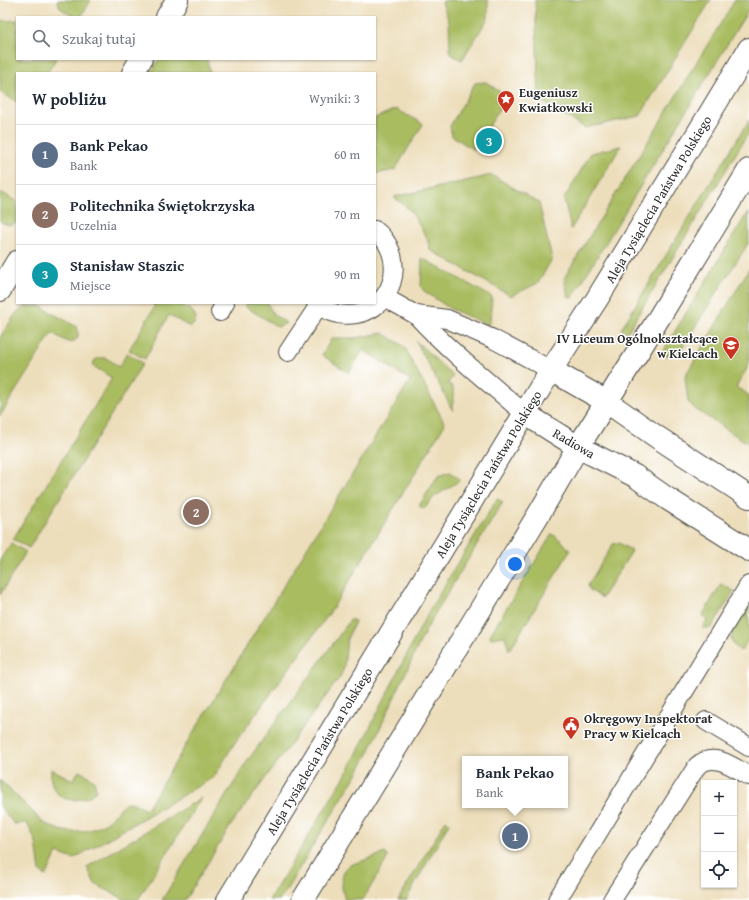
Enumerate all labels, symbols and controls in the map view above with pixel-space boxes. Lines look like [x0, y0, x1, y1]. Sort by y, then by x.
search box [16, 16, 376, 60]
icon: search [30, 27, 52, 49]
text: Szukaj tutaj [62, 28, 136, 49]
place label: Eugeniusz Kwiatkowski [519, 83, 592, 117]
text: W pobliżu [32, 86, 107, 111]
text: Wyniki: 3 [309, 89, 360, 108]
place icon: Eugeniusz Kwiatkowski [496, 89, 516, 114]
street label: Aleja Tysiąclecia Państwa Polskiego [601, 111, 716, 287]
pin: 3 [476, 126, 502, 156]
text: Bank Pekao [70, 135, 148, 156]
text: 1 [42, 145, 48, 164]
text: 60 m [334, 145, 360, 164]
text: Bank [70, 156, 97, 175]
text: Politechnika Świętokrzyska [70, 195, 255, 216]
text: 2 [42, 205, 48, 224]
text: 70 m [334, 205, 360, 224]
text: Uczelnia [70, 216, 117, 235]
text: Stanisław Staszic [70, 255, 184, 276]
text: 3 [42, 265, 48, 284]
text: 90 m [334, 265, 360, 284]
text: Miejsce [70, 276, 111, 295]
place label: IV Liceum Ogólnokształcące w Kielcach [557, 329, 718, 363]
school or university icon: IV Liceum Ogólnokształcące w Kielcach [721, 335, 741, 360]
street label: Aleja Tysiąclecia Państwa Polskiego [431, 386, 546, 562]
street label: Radiowa [549, 424, 599, 464]
pin: 2 [183, 497, 209, 527]
your location [505, 554, 525, 574]
street label: Aleja Tysiąclecia Państwa Polskiego [262, 663, 377, 839]
place label: Okręgowy Inspektorat Pracy w Kielcach [584, 709, 713, 743]
public building icon: Okręgowy Inspektorat Pracy w Kielcach [561, 715, 581, 740]
popup [462, 756, 568, 808]
text: Bank Pekao [476, 762, 554, 783]
map controls [701, 780, 737, 888]
button: + [701, 780, 737, 816]
text: Bank [476, 783, 503, 802]
button: − [701, 816, 737, 852]
pin: 1 [502, 821, 528, 851]
button: locate [701, 852, 737, 888]

